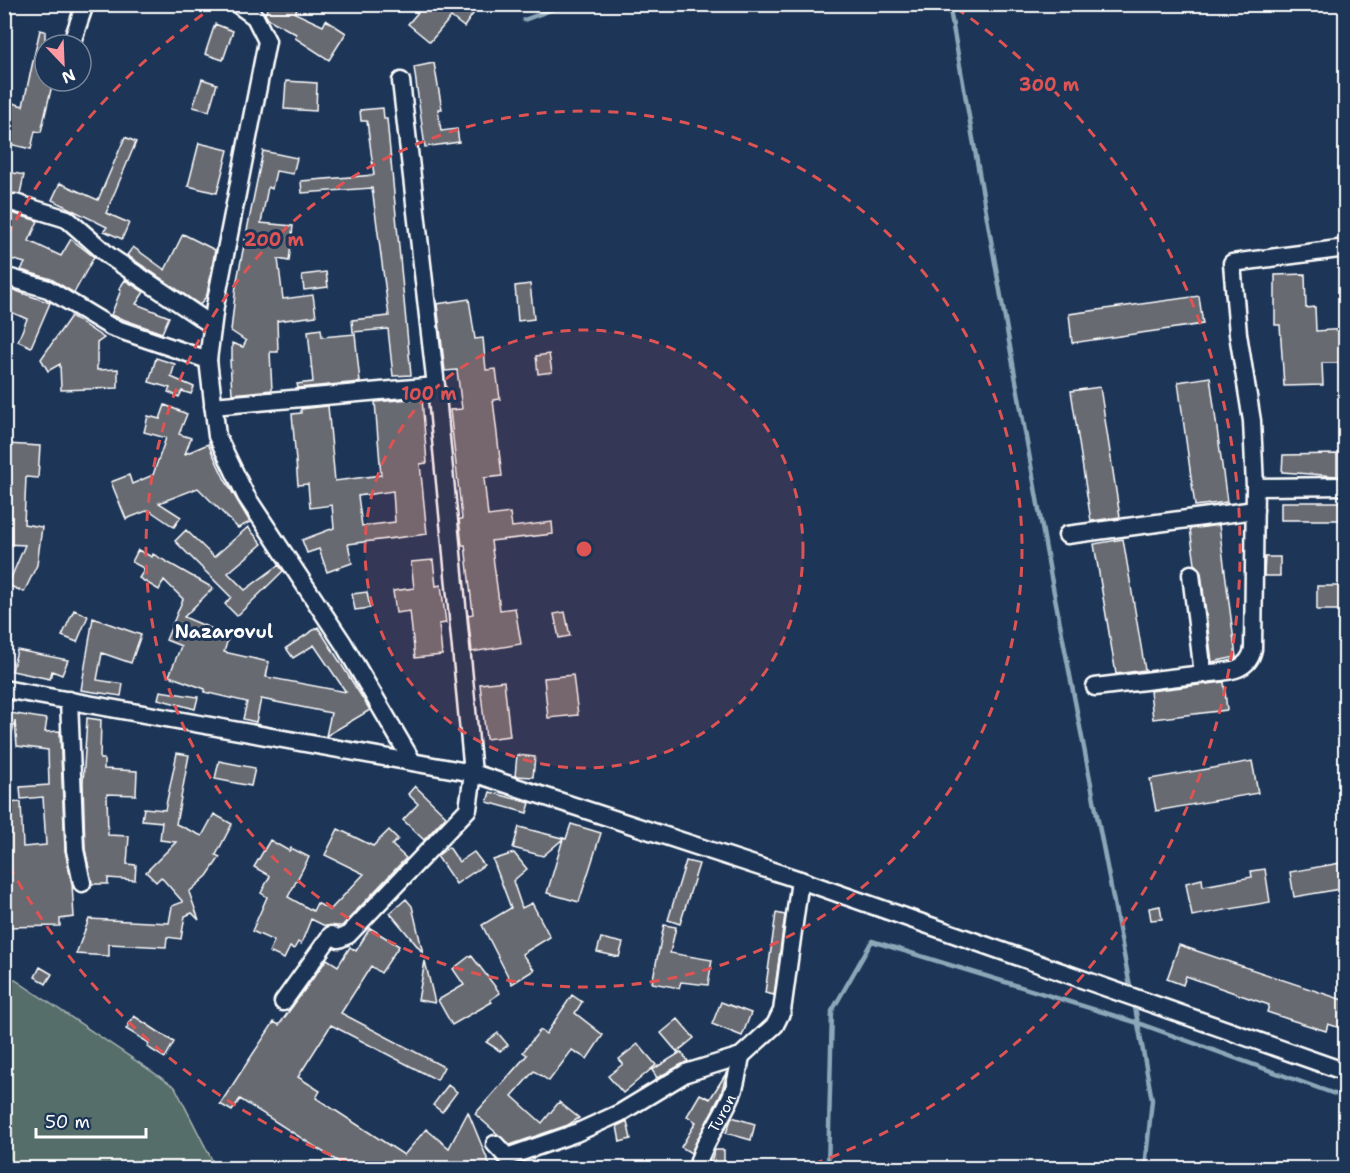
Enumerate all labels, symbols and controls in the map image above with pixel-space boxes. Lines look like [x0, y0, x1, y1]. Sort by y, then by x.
north arrow [33, 33, 93, 93]
text: N [59, 64, 79, 88]
text: 300 m [1019, 73, 1080, 97]
text: 200 m [244, 228, 305, 252]
text: 100 m [401, 382, 457, 406]
centre of rings [574, 539, 594, 559]
district label: Nazarovul [175, 620, 273, 644]
street label: Turon [704, 1091, 741, 1136]
scale bar [36, 1101, 146, 1139]
text: 50 m [45, 1110, 90, 1134]

